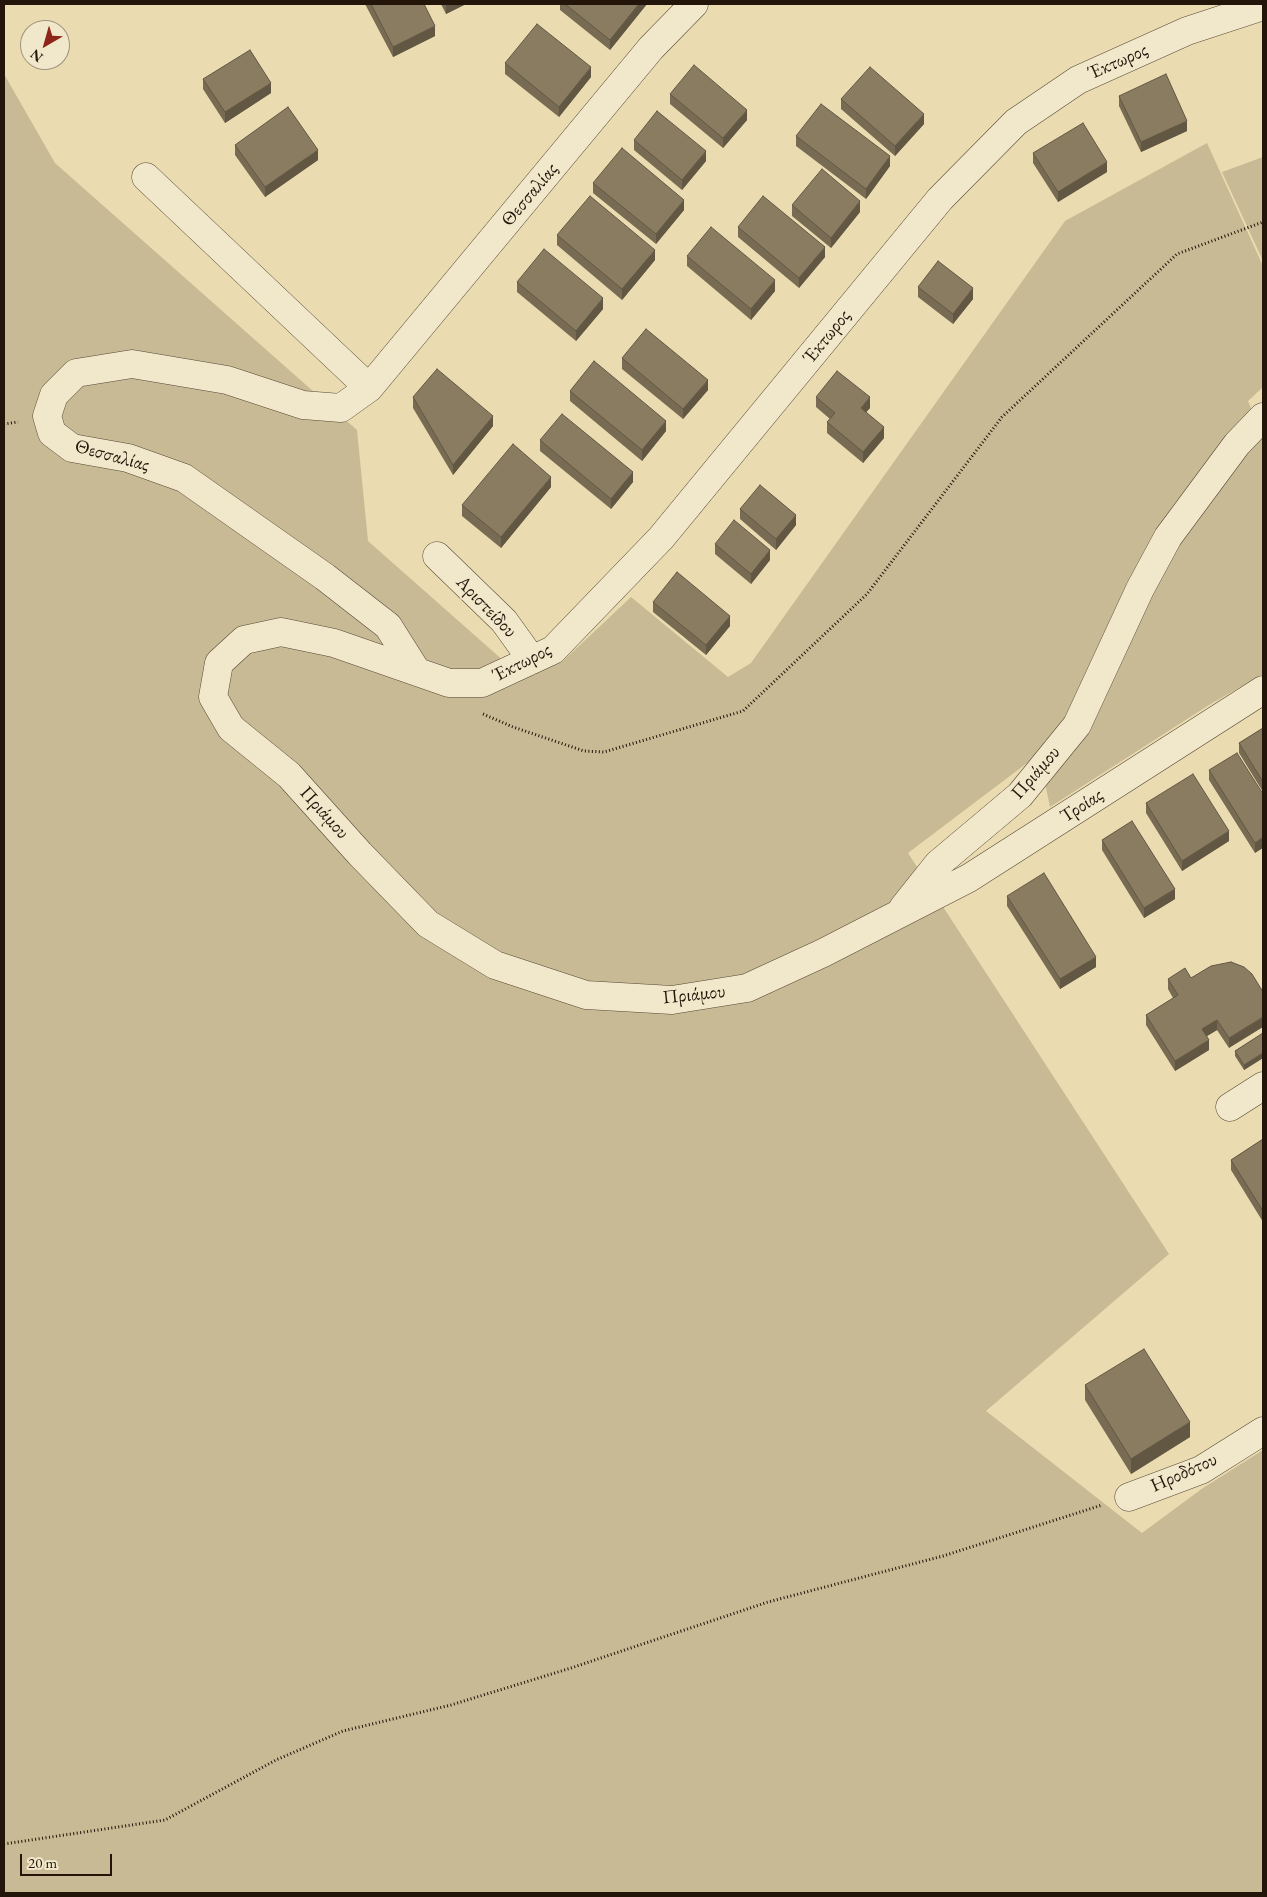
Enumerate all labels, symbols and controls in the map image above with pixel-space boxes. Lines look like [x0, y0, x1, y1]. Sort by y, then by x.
north arrow [20, 20, 70, 70]
street label: Έκτωρος [1085, 39, 1151, 85]
text: N [26, 45, 46, 67]
street label: Θεσσαλίας [497, 158, 563, 232]
street label: Έκτωρος [798, 305, 856, 369]
street label: Θεσσαλίας [72, 435, 152, 477]
street label: Αριστείδου [451, 571, 521, 643]
street label: Έκτωρος [489, 639, 555, 687]
street label: Πριάμου [1007, 742, 1065, 804]
street label: Πριάμου [294, 782, 354, 844]
street label: Τροίας [1056, 784, 1108, 828]
street label: Πριάμου [661, 980, 727, 1010]
street label: Ηροδότου [1147, 1448, 1221, 1498]
scale bar [22, 1844, 115, 1876]
text: 20 m [28, 1853, 57, 1872]

